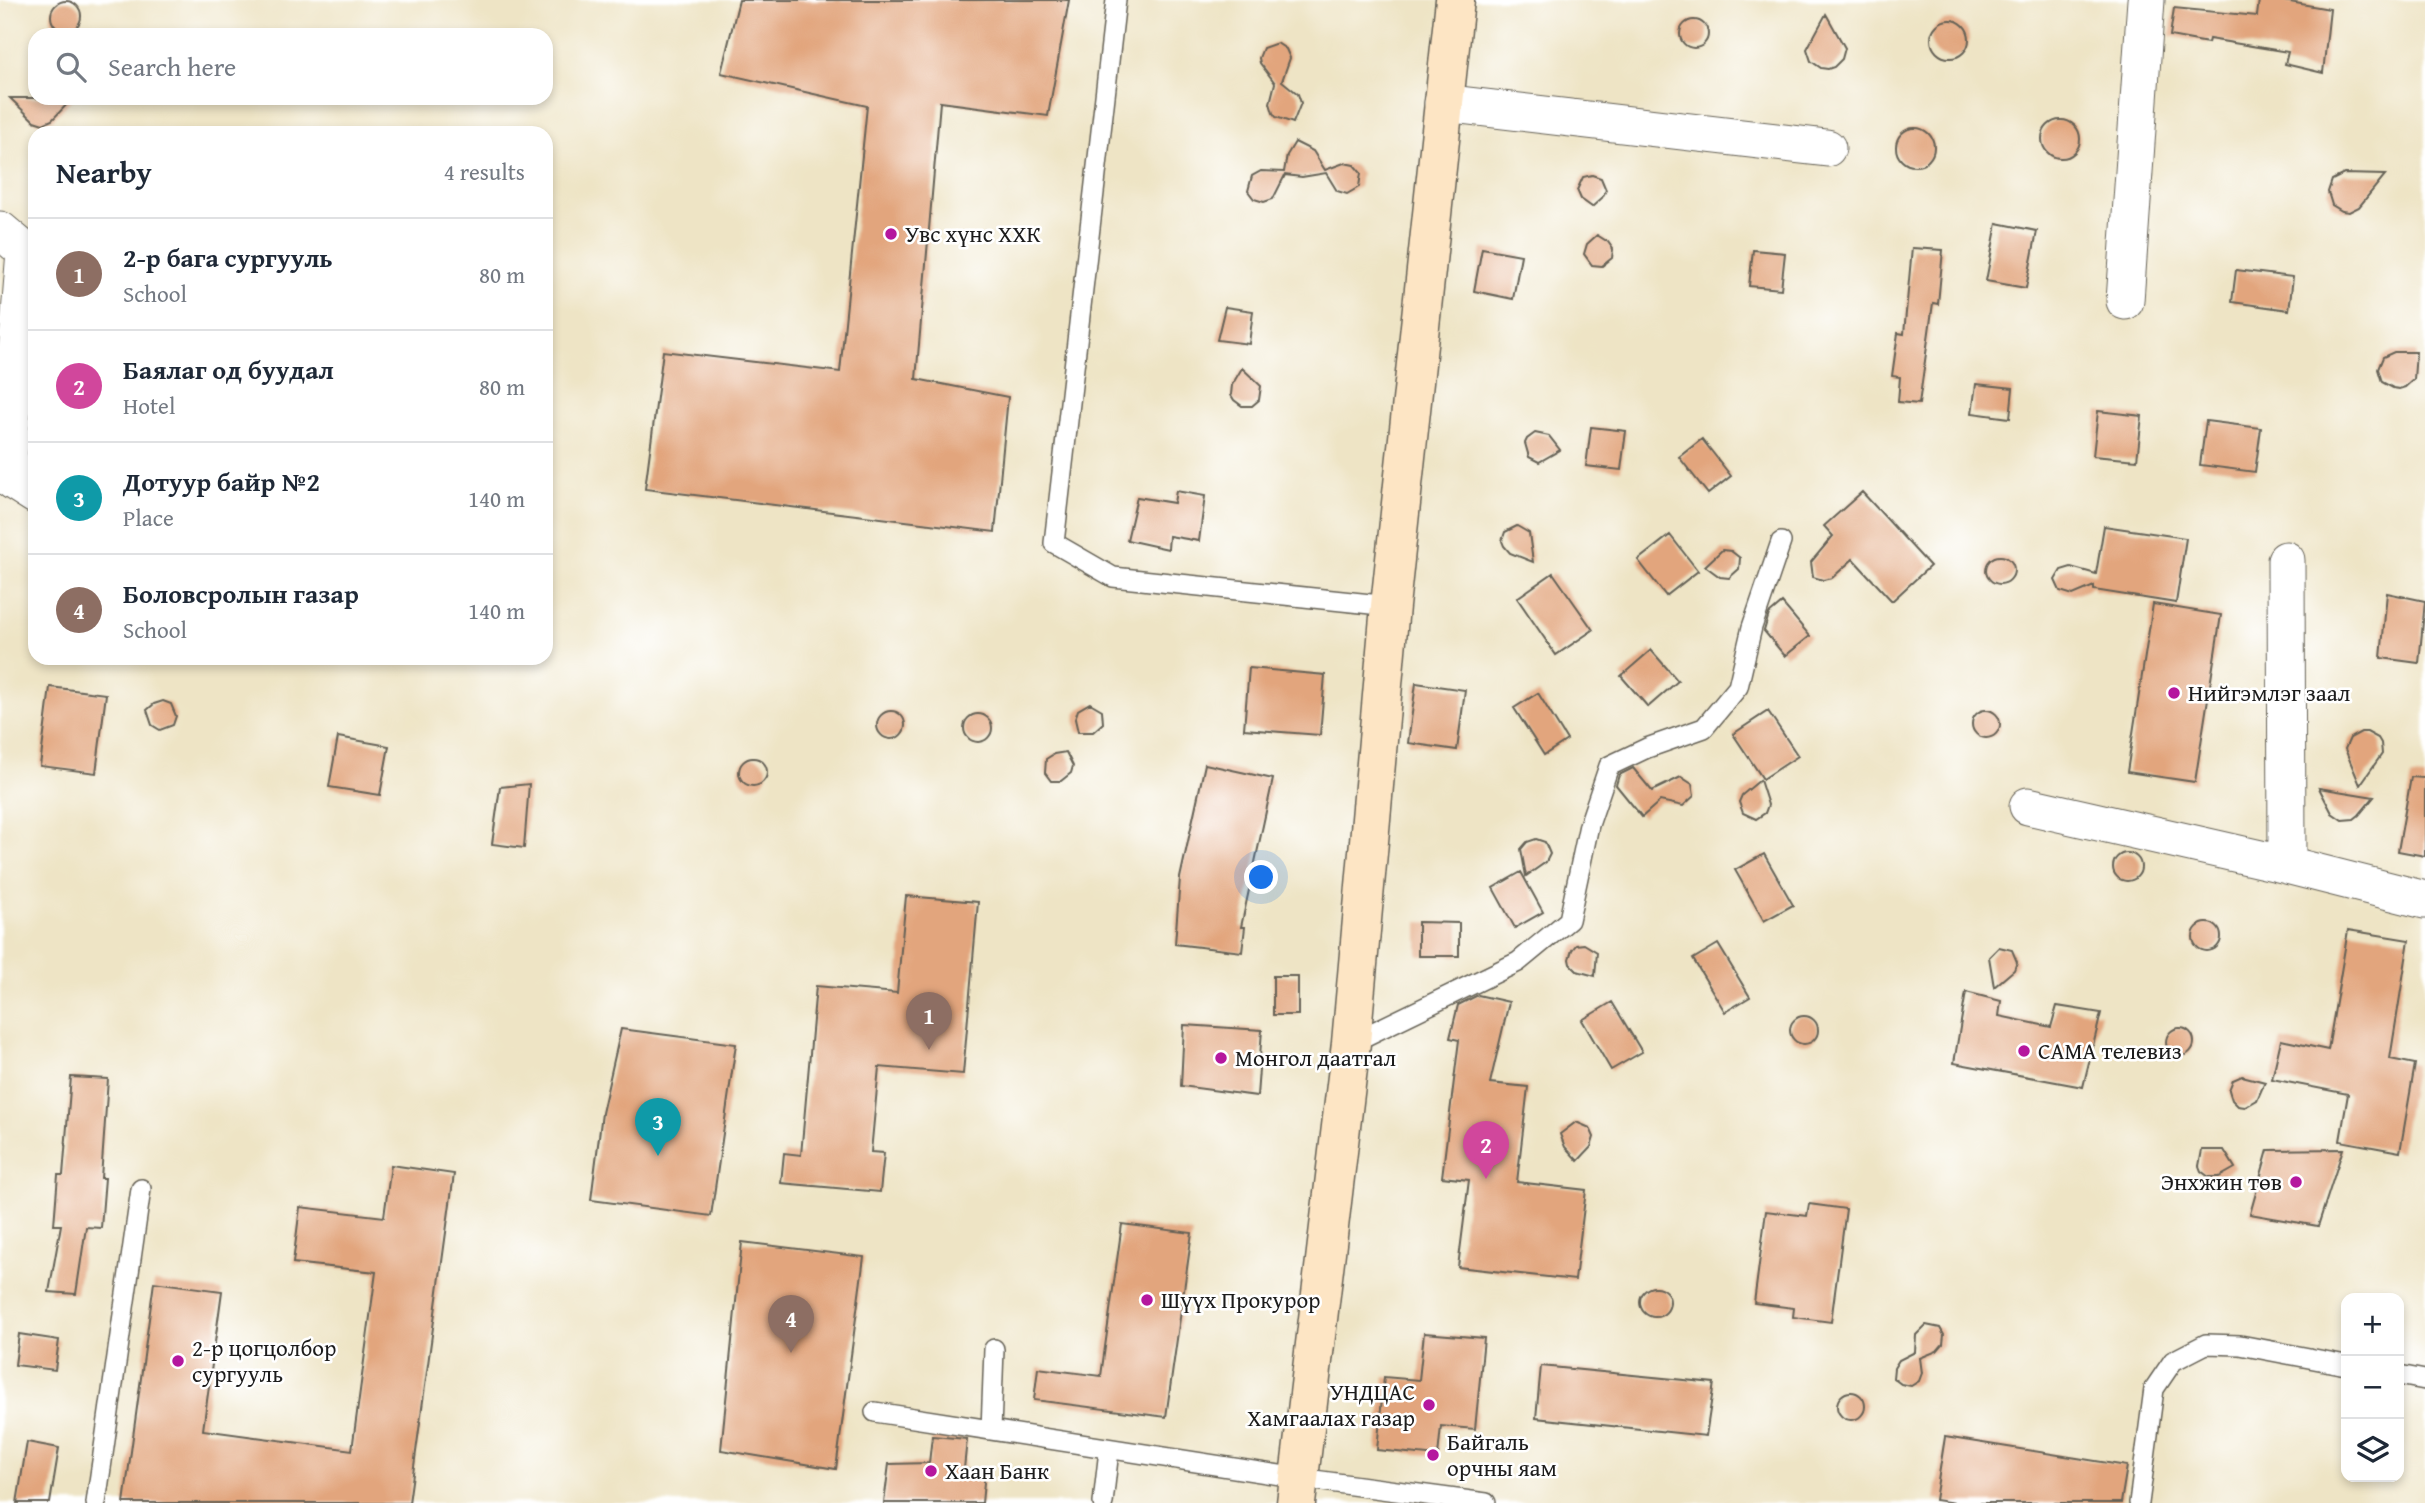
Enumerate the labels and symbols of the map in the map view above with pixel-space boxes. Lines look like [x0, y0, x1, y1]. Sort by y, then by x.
place label: Увс хүнс ХХК [905, 217, 1041, 250]
marker: Увс хүнс ХХК [883, 226, 899, 242]
place label: Нийгэмлэг заал [2188, 676, 2351, 709]
marker: Нийгэмлэг заал [2166, 685, 2182, 701]
your location [1244, 860, 1278, 894]
pin: 1 [906, 992, 952, 1050]
place label: САМА телевиз [2038, 1034, 2182, 1067]
place label: Монгол даатгал [1235, 1041, 1397, 1074]
marker: САМА телевиз [2016, 1043, 2032, 1059]
marker: Монгол даатгал [1213, 1050, 1229, 1066]
pin: 3 [635, 1098, 681, 1156]
pin: 2 [1463, 1121, 1509, 1179]
place label: Энхжин төв [2161, 1165, 2282, 1198]
marker: Энхжин төв [2288, 1174, 2304, 1190]
place label: Шүүх Прокурор [1161, 1283, 1321, 1316]
marker: Шүүх Прокурор [1139, 1292, 1155, 1308]
pin: 4 [768, 1295, 814, 1353]
place label: 2-р цогцолбор сургууль [192, 1331, 336, 1390]
marker: 2-р цогцолбор сургууль [170, 1353, 186, 1369]
place label: УНДЦАС Хамгаалах газар [1247, 1375, 1415, 1434]
marker: УНДЦАС Хамгаалах газар [1421, 1397, 1437, 1413]
place label: Байгаль орчны яам [1447, 1425, 1557, 1484]
marker: Байгаль орчны яам [1425, 1447, 1441, 1463]
place label: Хаан Банк [945, 1454, 1049, 1487]
marker: Хаан Банк [923, 1463, 939, 1479]

